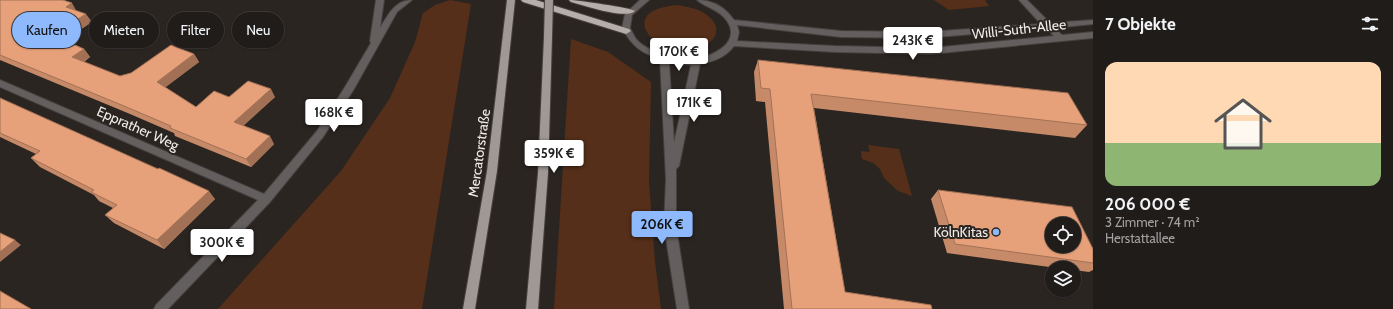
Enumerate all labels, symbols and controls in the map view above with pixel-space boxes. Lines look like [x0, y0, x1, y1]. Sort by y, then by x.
chip: Kaufen [12, 12, 81, 48]
chip: Mieten [89, 12, 159, 48]
chip: Filter [167, 12, 224, 48]
chip: Neu [232, 12, 284, 48]
icon: filters [1359, 13, 1381, 35]
text: 7 Objekte [1105, 14, 1176, 34]
street label: Willi-Suth-Allee [971, 15, 1067, 43]
pin: 243K € [880, 27, 946, 61]
text: 243K € [892, 32, 934, 48]
pin: 170K € [646, 38, 712, 72]
text: 170K € [659, 43, 699, 59]
icon: home [1207, 88, 1279, 160]
pin: 171K € [661, 89, 727, 123]
text: 171K € [676, 94, 712, 110]
pin: 168K € [301, 99, 367, 133]
street label: Epprather Weg [94, 102, 183, 155]
text: 168K € [314, 104, 354, 120]
street label: Mercatorstraße [464, 108, 494, 198]
pin: 359K € [521, 140, 587, 174]
text: 359K € [534, 145, 574, 161]
text: 206 000 € [1105, 194, 1190, 214]
pin: 206K € [629, 211, 695, 245]
text: 3 Zimmer · 74 m² [1105, 214, 1200, 230]
text: 206K € [641, 216, 683, 232]
map controls [1045, 217, 1081, 297]
button: locate [1045, 217, 1081, 253]
place label: KölnKitas [934, 223, 988, 241]
marker: KölnKitas [991, 227, 1001, 237]
pin: 300K € [189, 229, 255, 263]
text: Herstattallee [1105, 230, 1175, 246]
text: 300K € [200, 234, 244, 250]
button: layers [1045, 261, 1081, 297]

